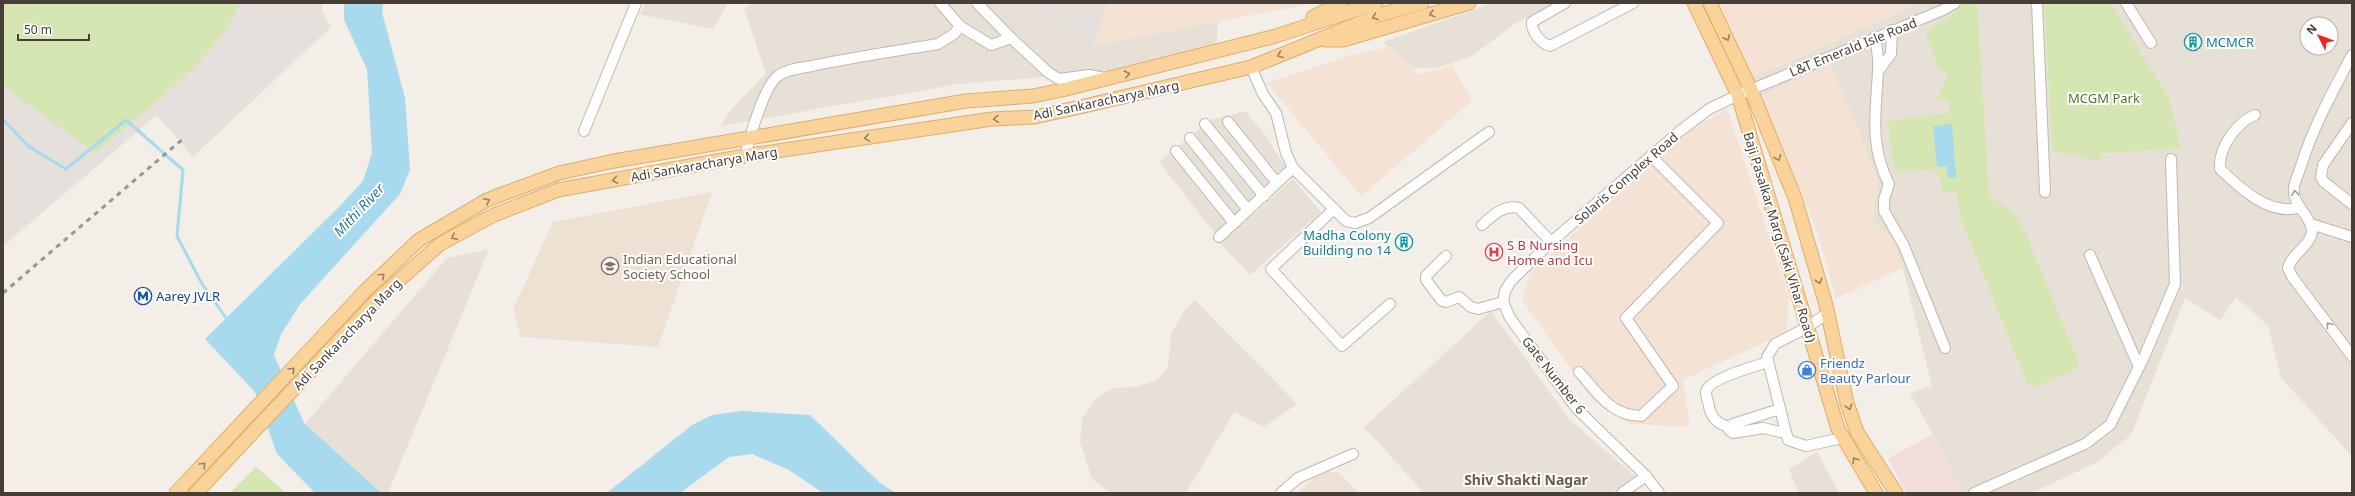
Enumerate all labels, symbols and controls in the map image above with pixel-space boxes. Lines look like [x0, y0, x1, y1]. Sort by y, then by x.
one-way arrow [1429, 9, 1436, 18]
one-way arrow [1372, 13, 1379, 21]
street label: L&T Emerald Isle Road [1787, 13, 1919, 81]
scale bar [18, 16, 89, 42]
north arrow [2299, 16, 2339, 56]
text: 50 m [24, 21, 52, 38]
text: N [2303, 21, 2320, 37]
building icon: MCMCR [2183, 32, 2203, 52]
place label: MCMCR [2206, 33, 2254, 51]
one-way arrow [1722, 34, 1730, 42]
one-way arrow [1277, 50, 1285, 58]
one-way arrow [1124, 70, 1130, 78]
street label: Adi Sankaracharya Marg [1031, 76, 1181, 124]
park label: MCGM Park [2068, 89, 2140, 107]
one-way arrow [993, 114, 999, 123]
street label: Solaris Complex Road [1570, 128, 1682, 228]
street label: Baji Pasalkar Marg (Saki Vihar Road) [1739, 130, 1821, 344]
one-way arrow [864, 133, 870, 142]
street label: Adi Sankaracharya Marg [629, 142, 779, 186]
one-way arrow [1774, 154, 1782, 161]
one-way arrow [612, 175, 618, 184]
water label: Mithi River [329, 179, 388, 240]
one-way arrow [2291, 190, 2300, 196]
one-way arrow [482, 198, 490, 206]
place label: Madha Colony Building no 14 [1303, 226, 1392, 259]
one-way arrow [451, 232, 458, 239]
building icon: Madha Colony Building no 14 [1394, 232, 1414, 252]
place label: S B Nursing Home and Icu [1507, 236, 1593, 269]
hospital icon: S B Nursing Home and Icu [1484, 242, 1504, 262]
place label: Indian Educational Society School [623, 250, 737, 283]
school or university icon: Indian Educational Society School [600, 256, 620, 276]
one-way arrow [377, 273, 385, 281]
street label: Adi Sankaracharya Marg [289, 274, 405, 394]
one-way arrow [1814, 277, 1823, 284]
metro station icon: Aarey JVLR [133, 286, 153, 306]
place label: Aarey JVLR [156, 287, 220, 305]
one-way arrow [2326, 322, 2333, 329]
street label: Gate Number 6 [1518, 333, 1590, 417]
place label: Friendz Beauty Parlour [1820, 354, 1912, 387]
shop icon: Friendz Beauty Parlour [1797, 360, 1817, 380]
one-way arrow [287, 367, 295, 375]
one-way arrow [1844, 404, 1853, 411]
one-way arrow [1852, 457, 1860, 464]
one-way arrow [198, 462, 205, 469]
district label: Shiv Shakti Nagar [1464, 470, 1589, 489]

